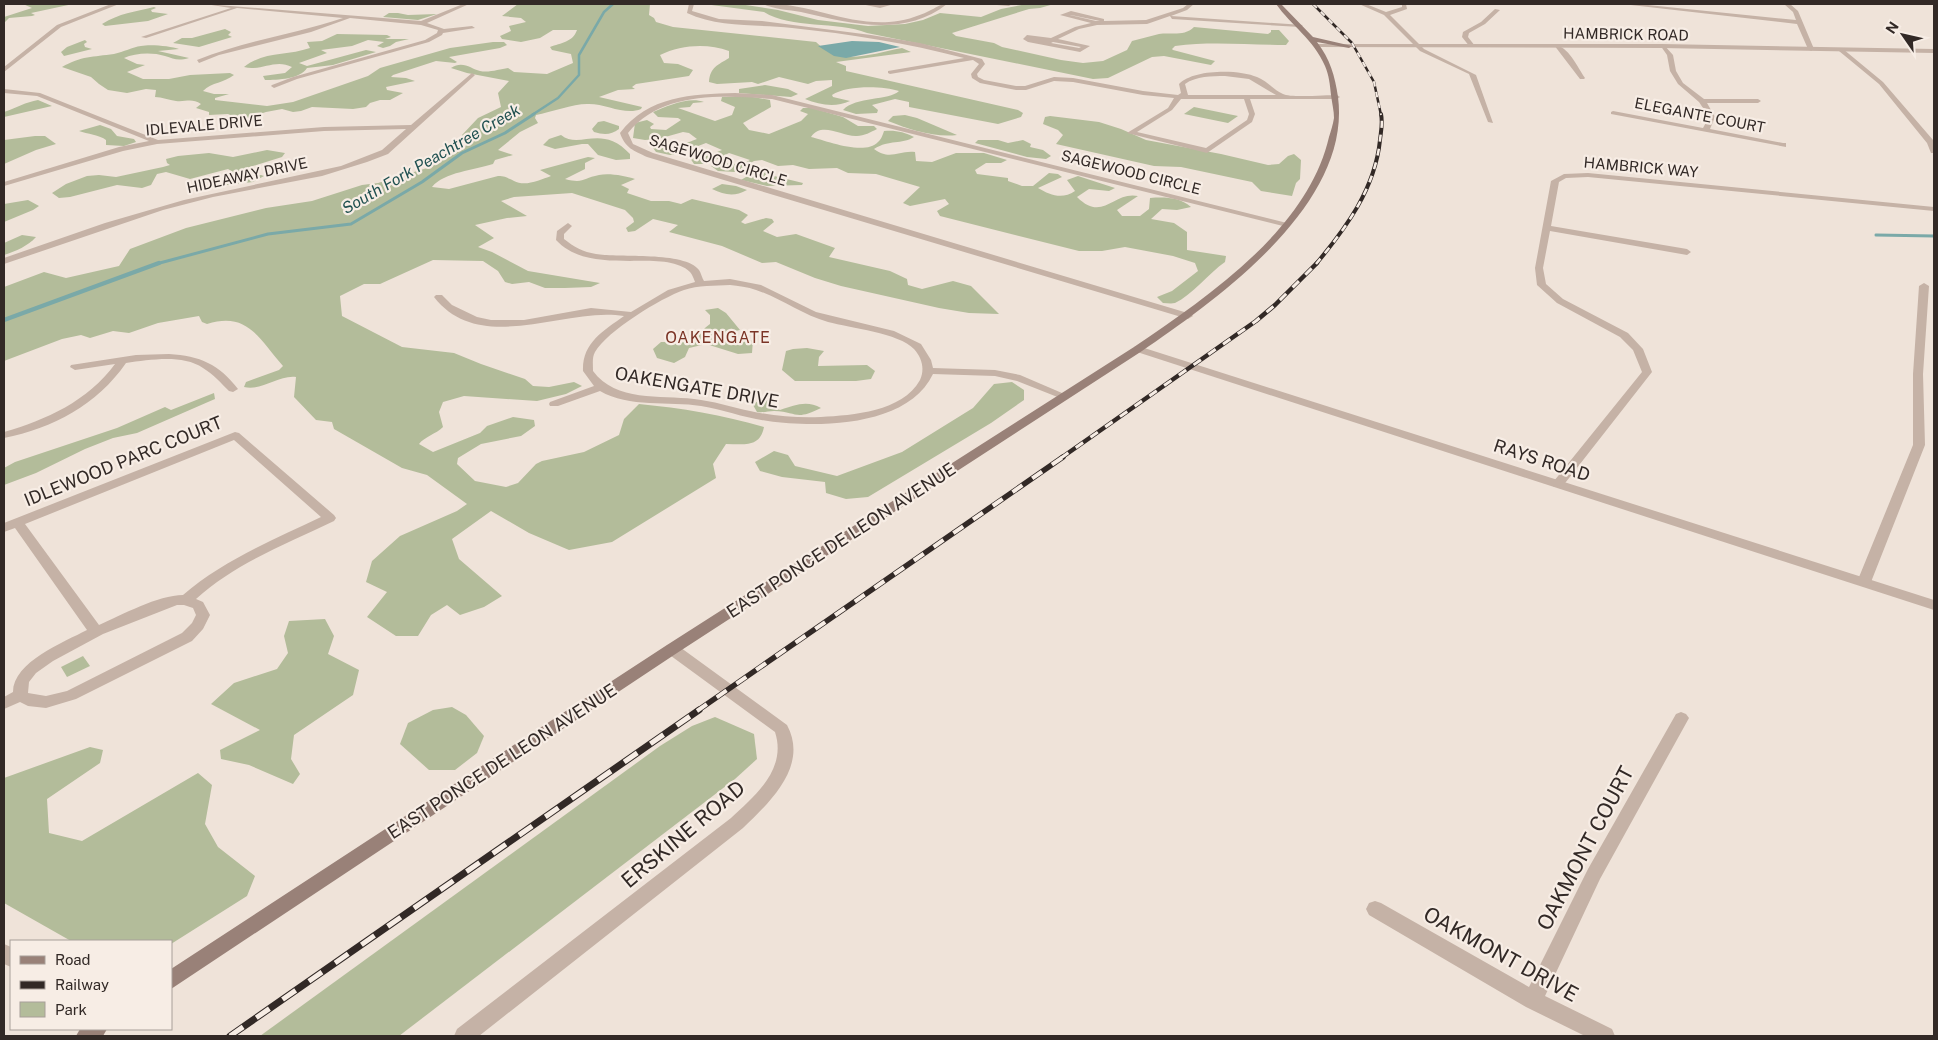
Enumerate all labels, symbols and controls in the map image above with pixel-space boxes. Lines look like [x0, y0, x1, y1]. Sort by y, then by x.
north arrow [1878, 10, 1928, 60]
text: N [1883, 19, 1902, 37]
street label: HAMBRICK ROAD [1563, 24, 1689, 44]
street label: ELEGANTE COURT [1633, 94, 1767, 136]
water label: South Fork Peachtree Creek [338, 100, 524, 218]
street label: IDLEVALE DRIVE [145, 111, 263, 139]
street label: SAGEWOOD CIRCLE [647, 131, 789, 189]
street label: SAGEWOOD CIRCLE [1059, 146, 1203, 198]
street label: HIDEAWAY DRIVE [185, 154, 309, 196]
street label: HAMBRICK WAY [1583, 154, 1699, 180]
district label: OAKENGATE [665, 328, 771, 347]
street label: OAKENGATE DRIVE [613, 362, 781, 412]
street label: IDLEWOOD PARC COURT [21, 411, 225, 510]
street label: RAYS ROAD [1491, 435, 1593, 485]
street label: EAST PONCE DE LEON AVENUE [723, 458, 959, 622]
street label: EAST PONCE DE LEON AVENUE [384, 679, 620, 843]
street label: OAKMONT COURT [1531, 762, 1639, 934]
street label: ERSKINE ROAD [616, 775, 750, 893]
street label: OAKMONT DRIVE [1419, 901, 1583, 1007]
legend [10, 940, 172, 1030]
text: Road [55, 951, 91, 968]
text: Railway [55, 976, 109, 993]
text: Park [55, 1001, 87, 1018]

